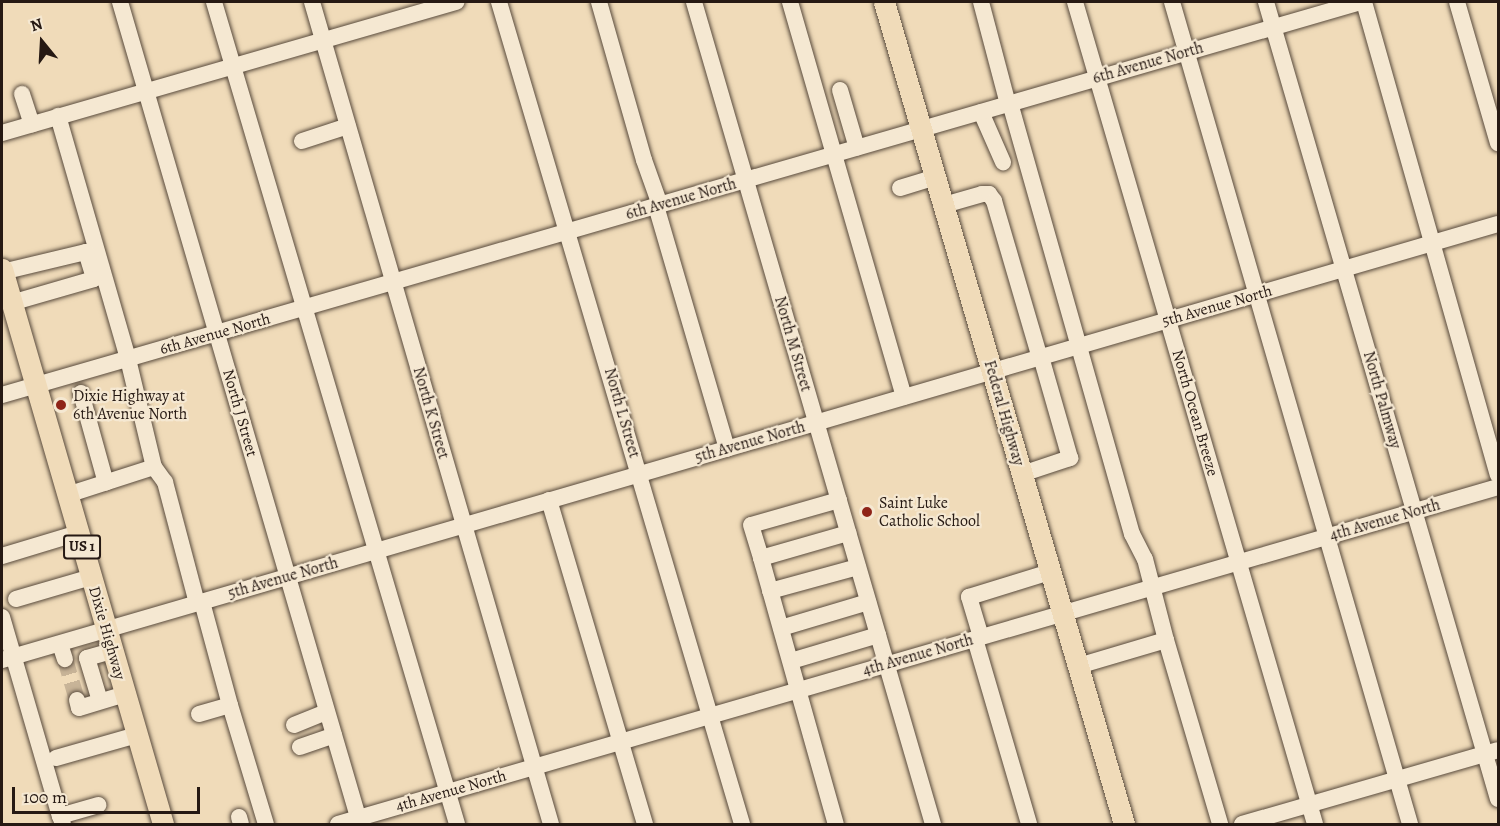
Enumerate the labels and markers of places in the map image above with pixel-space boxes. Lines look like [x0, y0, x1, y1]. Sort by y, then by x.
place label: Dixie Highway at 6th Avenue North [73, 386, 187, 424]
marker: Dixie Highway at 6th Avenue North [54, 398, 68, 412]
place label: Saint Luke Catholic School [879, 493, 980, 531]
marker: Saint Luke Catholic School [860, 505, 874, 519]

